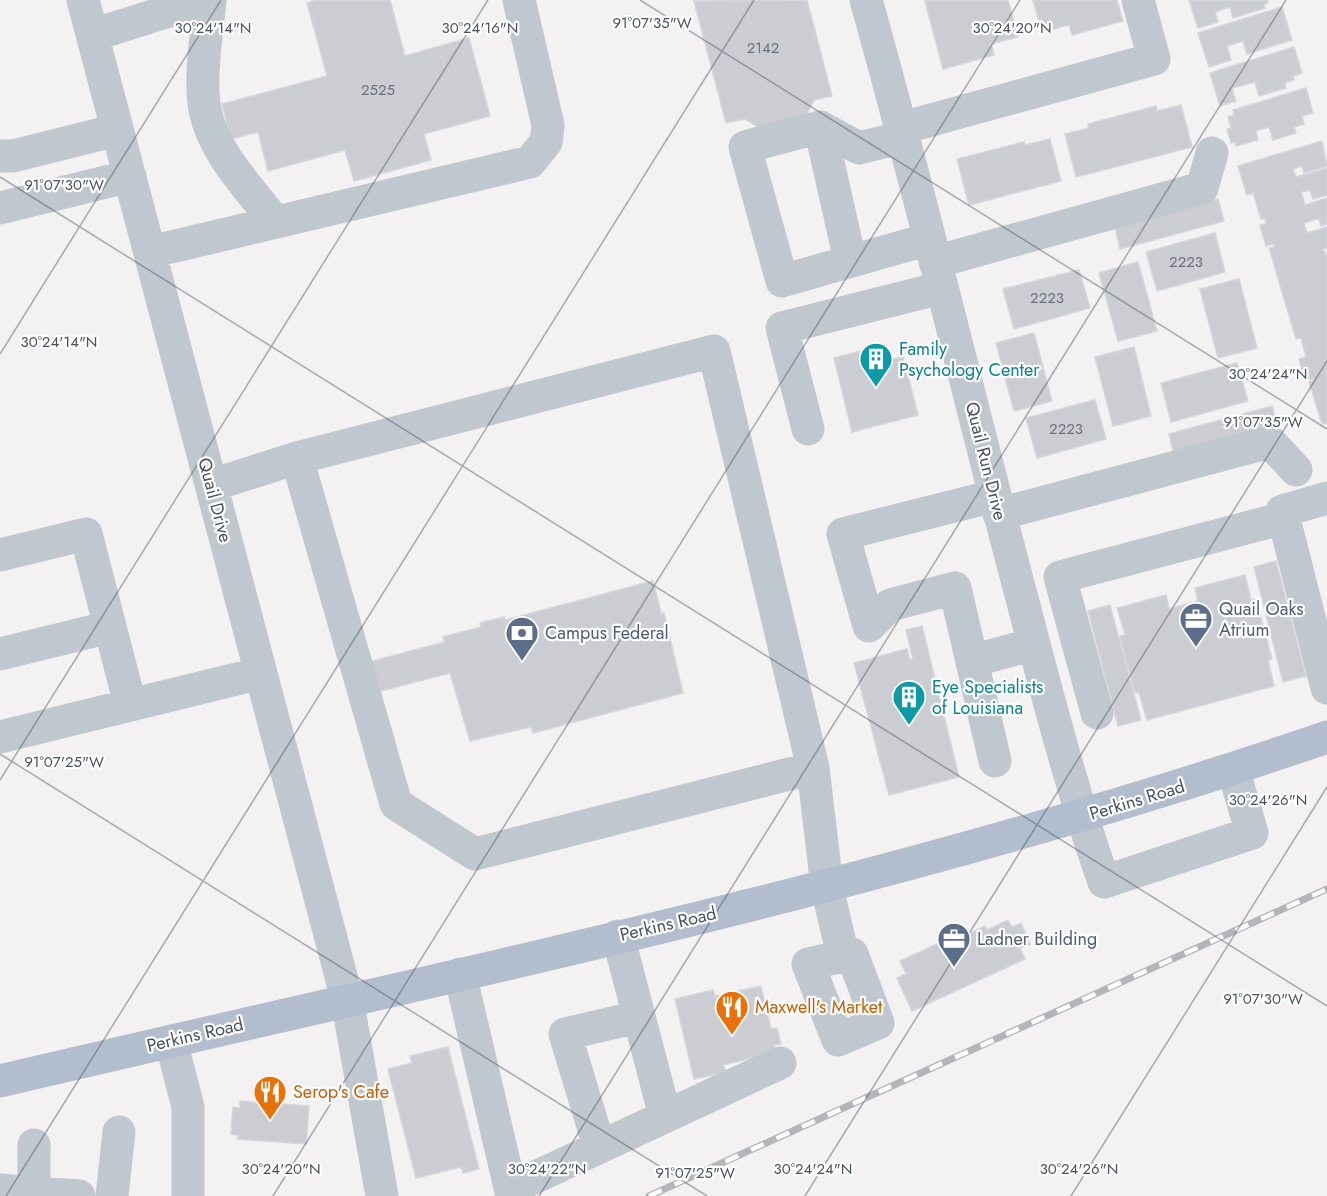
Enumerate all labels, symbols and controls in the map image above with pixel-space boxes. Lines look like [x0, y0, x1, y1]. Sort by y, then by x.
text: 91°07'35"W [612, 12, 692, 34]
text: 30°24'14"N [174, 17, 252, 39]
text: 30°24'16"N [442, 17, 518, 39]
text: 30°24'20"N [972, 17, 1052, 39]
house number: 2142 [747, 37, 779, 59]
house number: 2525 [361, 79, 395, 101]
text: 91°07'30"W [24, 174, 104, 196]
house number: 2223 [1169, 251, 1203, 273]
house number: 2223 [1030, 287, 1064, 309]
text: 30°24'14"N [20, 331, 98, 353]
place label: Family Psychology Center [899, 336, 1040, 383]
building icon: Family Psychology Center [858, 341, 894, 388]
text: 30°24'24"N [1229, 363, 1307, 385]
street label: Quail Run Drive [959, 399, 1013, 523]
text: 91°07'35"W [1223, 411, 1303, 433]
house number: 2223 [1049, 418, 1083, 440]
street label: Quail Drive [191, 455, 239, 545]
place label: Quail Oaks Atrium [1219, 596, 1304, 643]
office icon: Quail Oaks Atrium [1178, 601, 1214, 648]
bank icon: Campus Federal [504, 615, 540, 662]
place label: Campus Federal [545, 620, 669, 646]
place label: Eye Specialists of Louisiana [932, 674, 1043, 721]
building icon: Eye Specialists of Louisiana [891, 679, 927, 726]
text: 91°07'25"W [24, 751, 104, 773]
street label: Perkins Road [1086, 773, 1188, 827]
text: 30°24'26"N [1229, 789, 1307, 811]
street label: Perkins Road [617, 900, 719, 948]
office icon: Ladner Building [936, 921, 972, 968]
place label: Ladner Building [977, 926, 1097, 952]
text: 91°07'30"W [1223, 988, 1303, 1010]
restaurant icon: Maxwell's Market [714, 989, 750, 1036]
place label: Maxwell's Market [755, 994, 883, 1020]
street label: Perkins Road [144, 1011, 246, 1059]
restaurant icon: Serop's Cafe [252, 1074, 288, 1121]
place label: Serop's Cafe [293, 1079, 389, 1105]
text: 30°24'20"N [241, 1158, 321, 1180]
text: 30°24'22"N [508, 1158, 586, 1180]
text: 30°24'24"N [774, 1158, 852, 1180]
text: 30°24'26"N [1040, 1158, 1118, 1180]
text: 91°07'25"W [655, 1162, 735, 1184]

